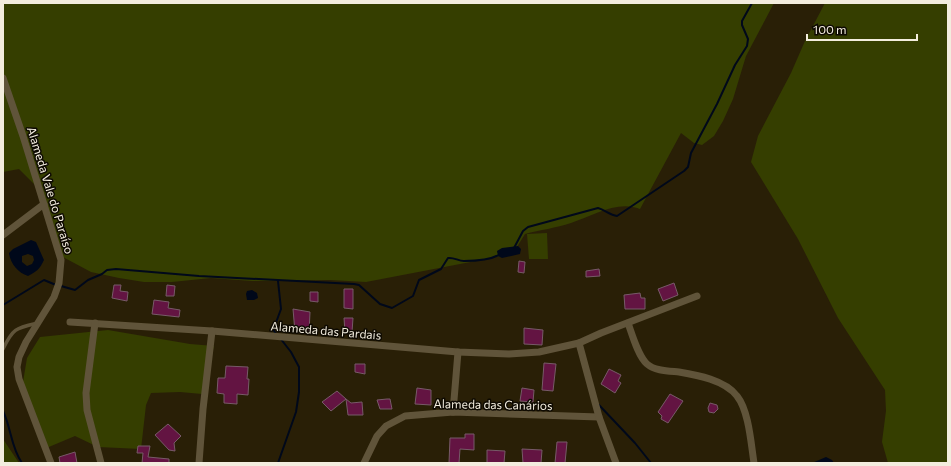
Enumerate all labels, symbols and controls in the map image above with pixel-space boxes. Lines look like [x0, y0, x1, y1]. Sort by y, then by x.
scale bar [807, 16, 917, 42]
text: 100 m [813, 22, 847, 36]
street label: Alameda Vale do Paraíso [25, 125, 77, 255]
street label: Alameda das Pardais [270, 318, 382, 342]
street label: Alameda das Canários [433, 396, 553, 412]

